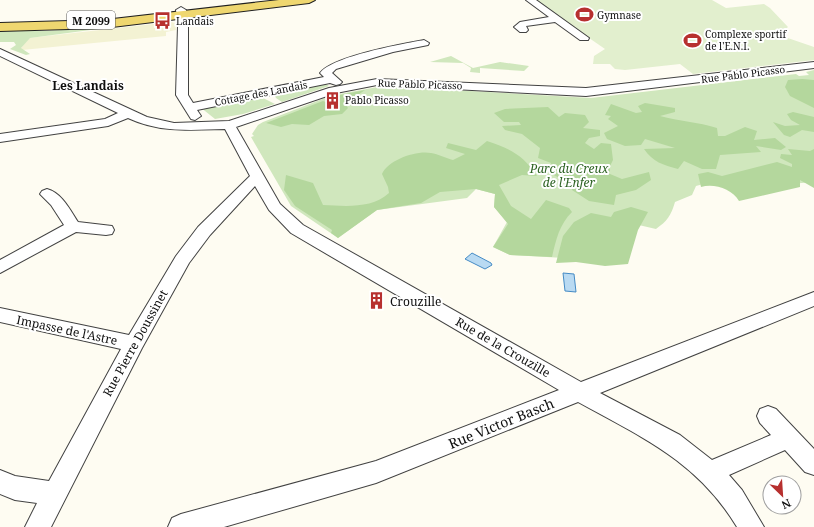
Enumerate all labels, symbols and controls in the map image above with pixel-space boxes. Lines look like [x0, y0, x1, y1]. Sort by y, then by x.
sports icon: Gymnase [574, 5, 594, 25]
place label: Gymnase [597, 8, 641, 22]
road number: M 2099 [67, 11, 115, 29]
bus stop icon: Landais [153, 11, 173, 31]
place label: Landais [176, 14, 214, 28]
place label: Complexe sportif de l'E.N.I. [705, 27, 788, 53]
sports icon: Complexe sportif de l'E.N.I. [682, 30, 702, 50]
street label: Rue Pablo Picasso [700, 62, 786, 86]
street label: Rue Pablo Picasso [377, 76, 463, 92]
district label: Les Landais [52, 77, 124, 94]
street label: Cottage des Landais [213, 77, 309, 109]
building icon: Pablo Picasso [322, 90, 342, 110]
place label: Pablo Picasso [345, 93, 409, 107]
park label: Parc du Creux de l'Enfer [529, 160, 609, 191]
street label: Rue Pierre Doussinet [99, 287, 171, 399]
building icon: Crouzille [367, 291, 387, 311]
place label: Crouzille [390, 293, 441, 310]
street label: Impasse de l'Astre [15, 311, 119, 349]
street label: Rue de la Crouzille [452, 313, 554, 381]
street label: Rue Victor Basch [445, 393, 557, 453]
north arrow [762, 475, 802, 515]
text: N [779, 496, 794, 513]

